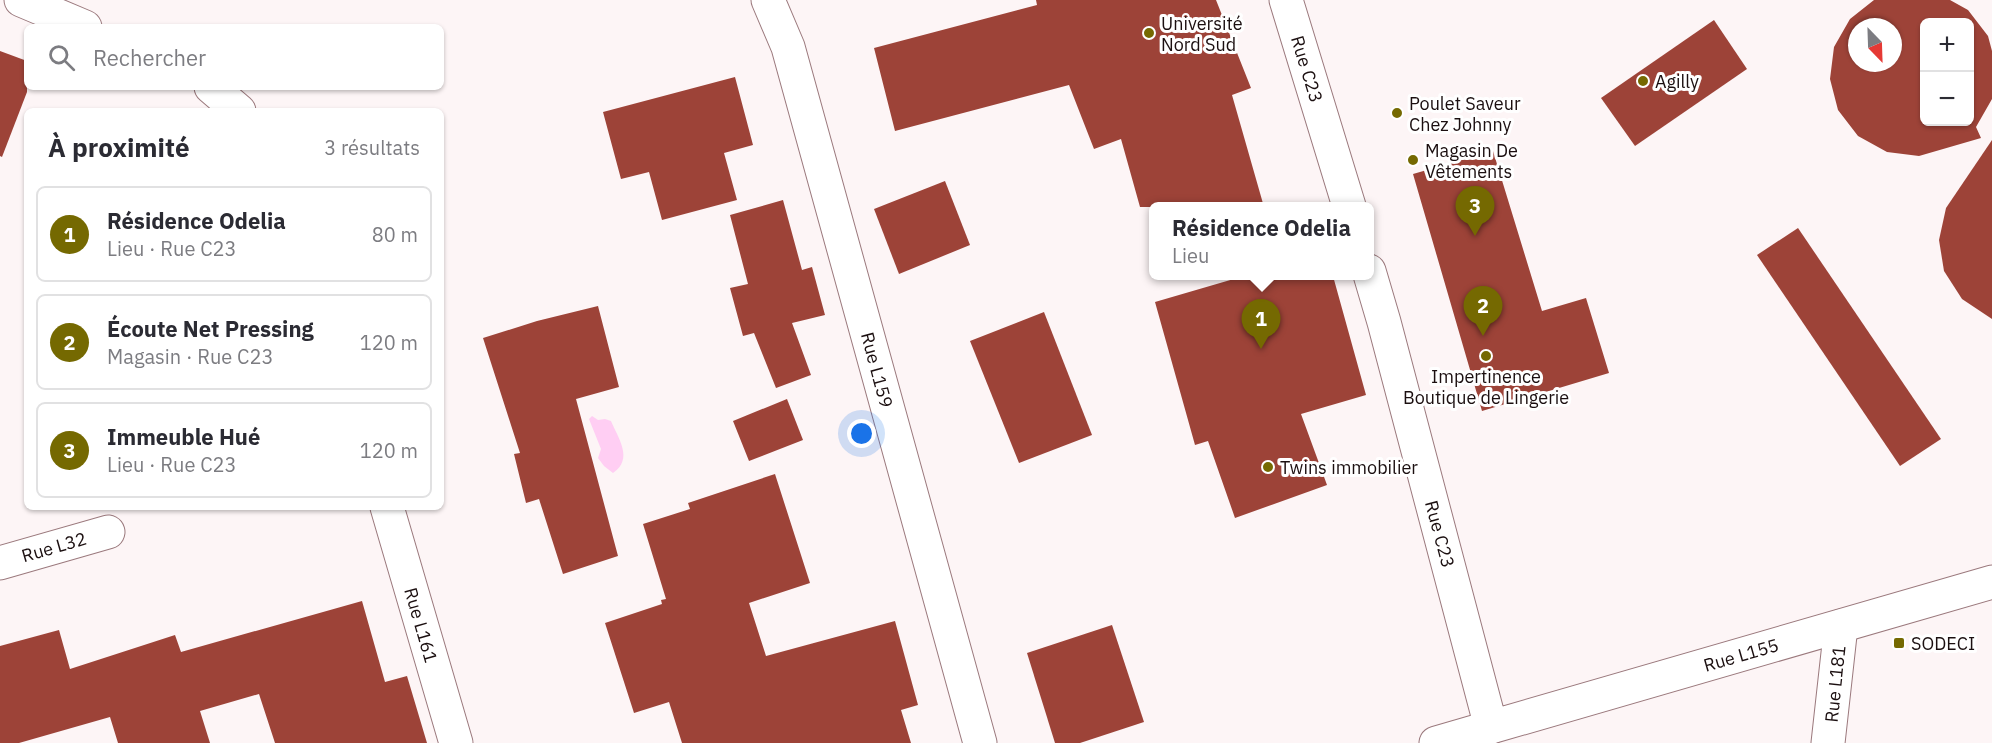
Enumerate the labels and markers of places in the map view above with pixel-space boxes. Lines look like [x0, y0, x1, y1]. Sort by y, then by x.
place label: Université Nord Sud [1161, 12, 1243, 56]
marker: Université Nord Sud [1142, 26, 1156, 40]
place label: Agilly [1655, 70, 1699, 93]
marker: Agilly [1636, 74, 1650, 88]
place label: Poulet Saveur Chez Johnny [1409, 92, 1521, 136]
marker: Poulet Saveur Chez Johnny [1390, 106, 1404, 120]
place label: Magasin De Vêtements [1425, 139, 1518, 183]
marker: Magasin De Vêtements [1406, 153, 1420, 167]
pin: 3 [1456, 186, 1494, 236]
pin: 2 [1464, 286, 1502, 336]
pin: 1 [1242, 300, 1280, 349]
marker: Impertinence Boutique de Lingerie [1479, 349, 1493, 363]
place label: Impertinence Boutique de Lingerie [1403, 365, 1569, 409]
place label: Twins immobilier [1280, 456, 1418, 479]
marker: Twins immobilier [1261, 460, 1275, 474]
place label: SODECI [1911, 632, 1975, 655]
marker: SODECI [1892, 636, 1906, 650]

